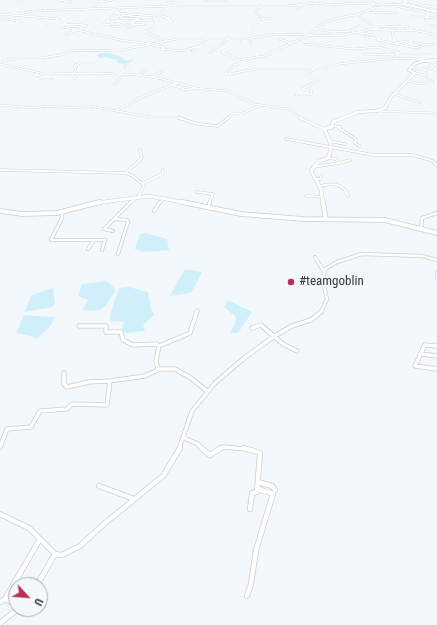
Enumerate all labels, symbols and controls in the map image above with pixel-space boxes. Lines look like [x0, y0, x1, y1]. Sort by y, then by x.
place label: #teamgoblin [299, 274, 364, 290]
marker: #teamgoblin [286, 277, 296, 287]
north arrow [8, 577, 48, 617]
text: U [31, 596, 46, 608]

